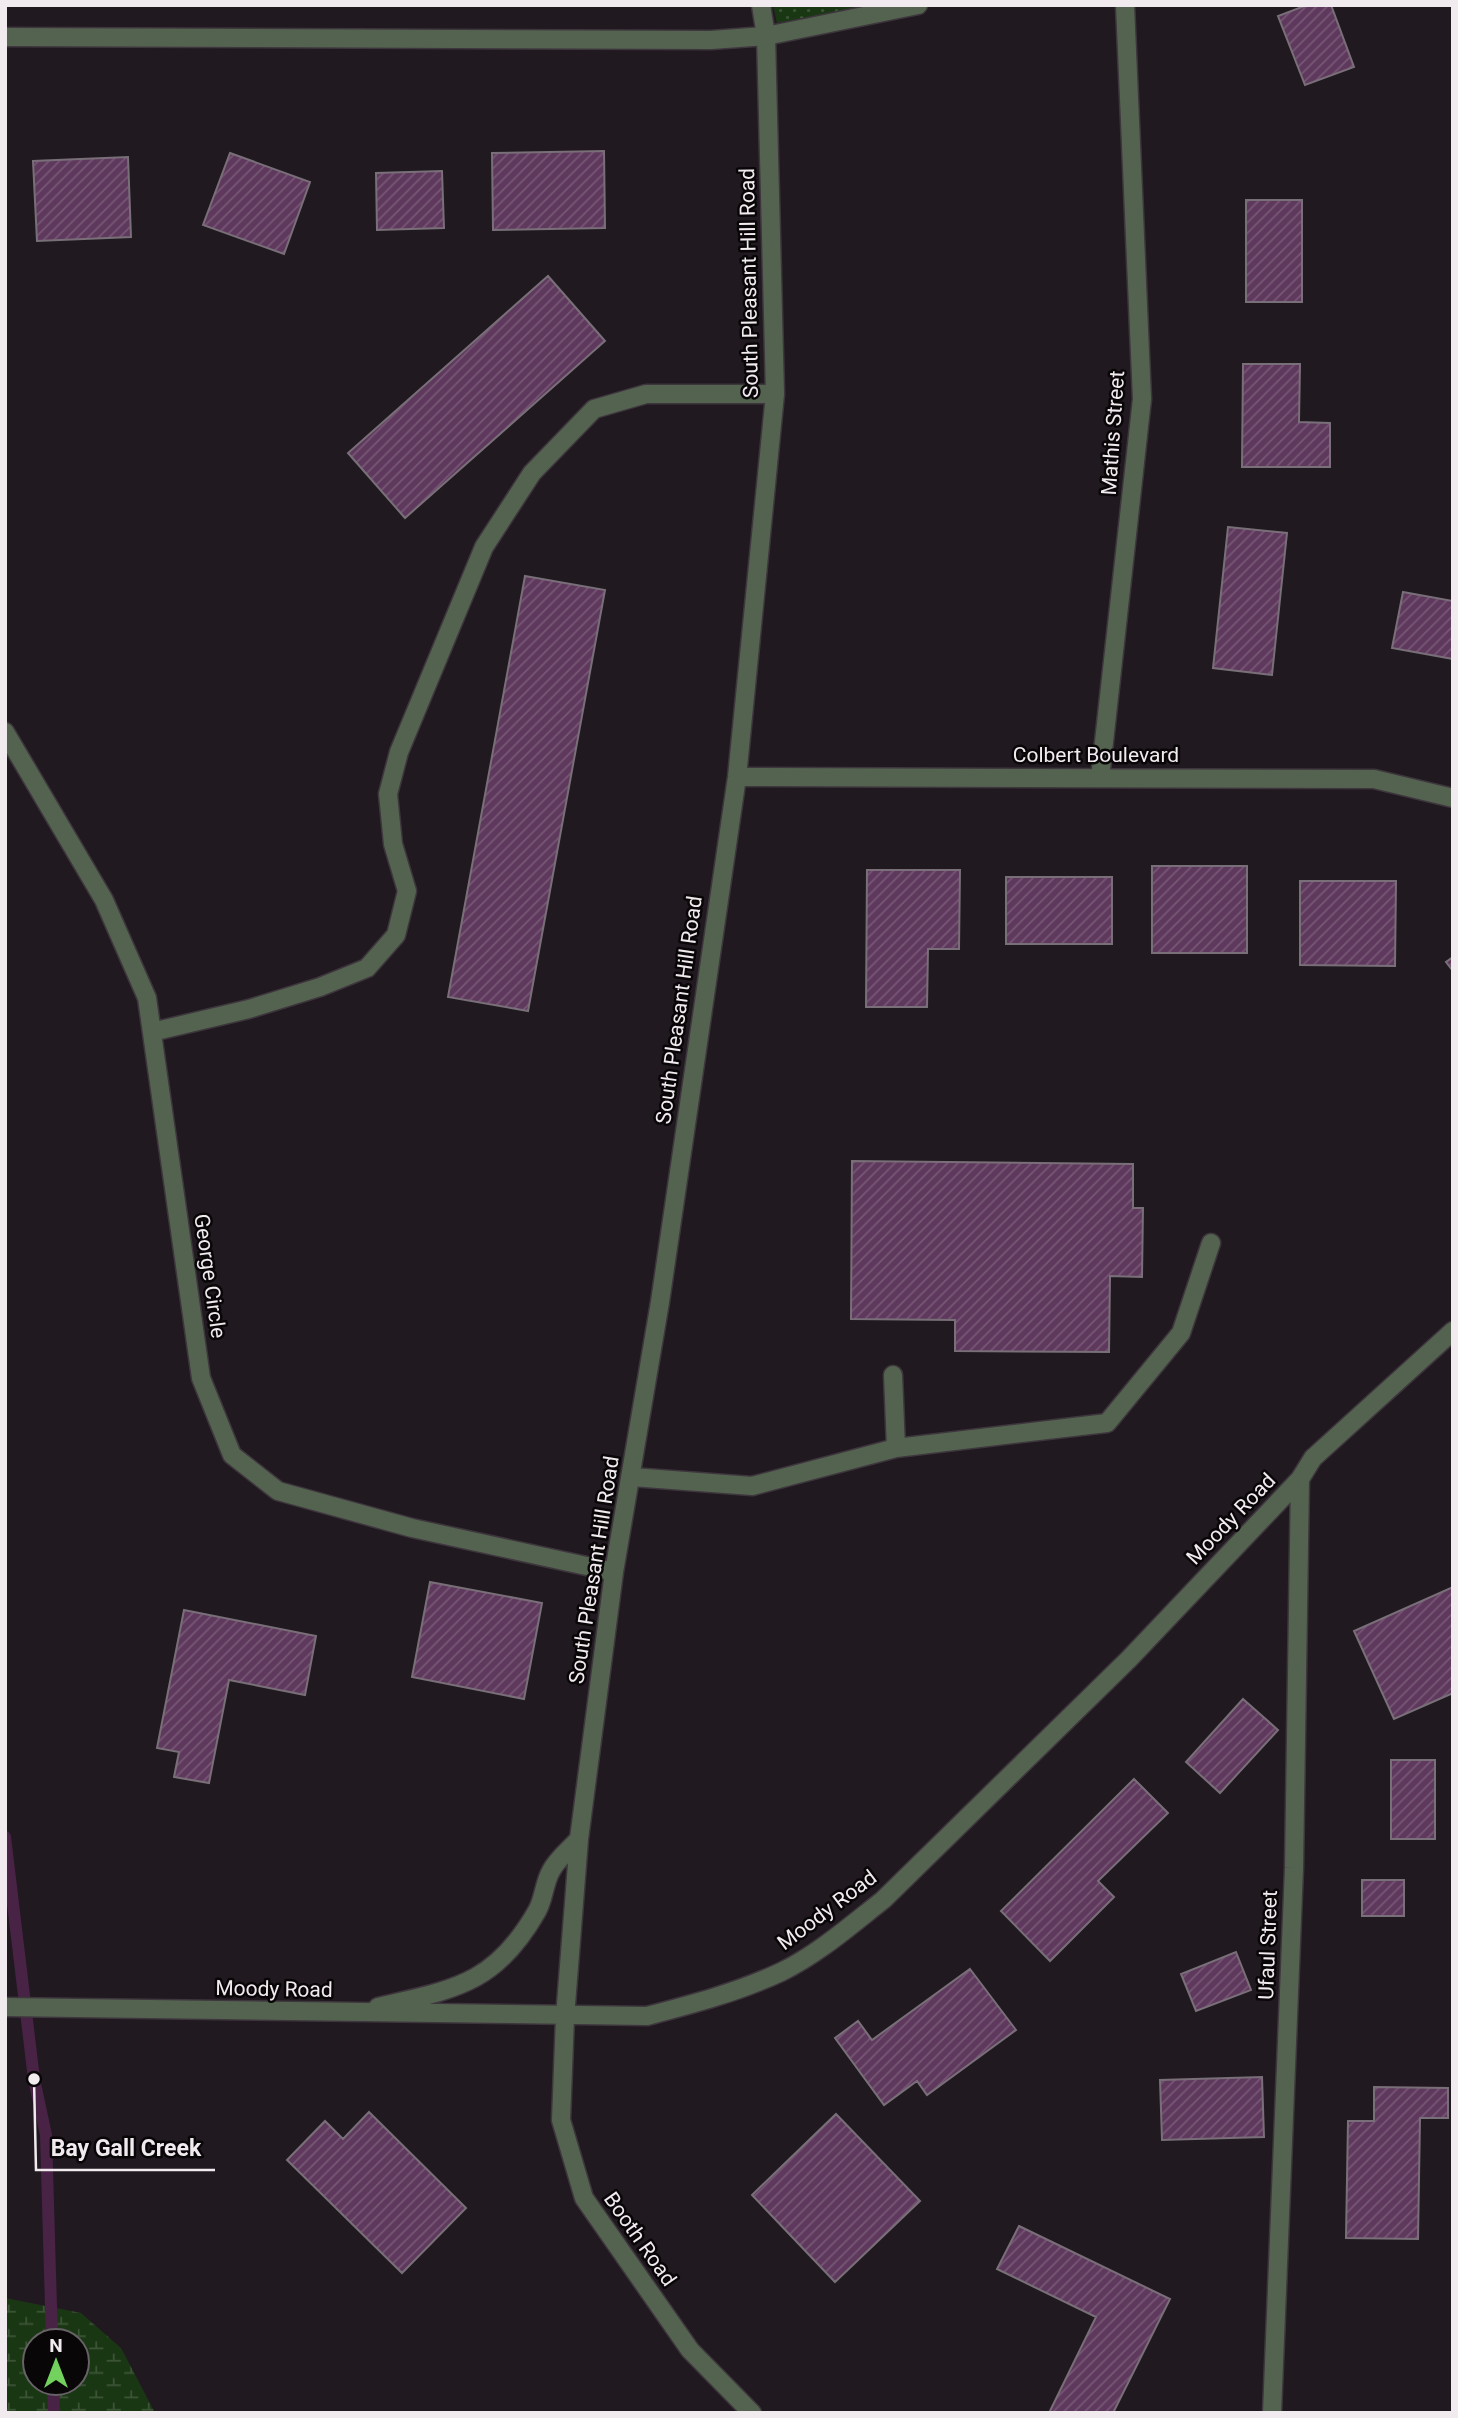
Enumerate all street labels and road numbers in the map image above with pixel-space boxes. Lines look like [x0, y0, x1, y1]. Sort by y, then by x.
street label: South Pleasant Hill Road [735, 168, 763, 398]
street label: Mathis Street [1097, 370, 1129, 496]
street label: Colbert Boulevard [1013, 743, 1179, 767]
street label: South Pleasant Hill Road [651, 894, 707, 1126]
street label: George Circle [189, 1212, 231, 1340]
street label: South Pleasant Hill Road [564, 1454, 624, 1686]
street label: Moody Road [1182, 1468, 1280, 1570]
street label: Moody Road [773, 1865, 881, 1955]
street label: Ufaul Street [1254, 1890, 1282, 2000]
street label: Moody Road [215, 1976, 333, 2002]
street label: Booth Road [599, 2188, 681, 2290]

